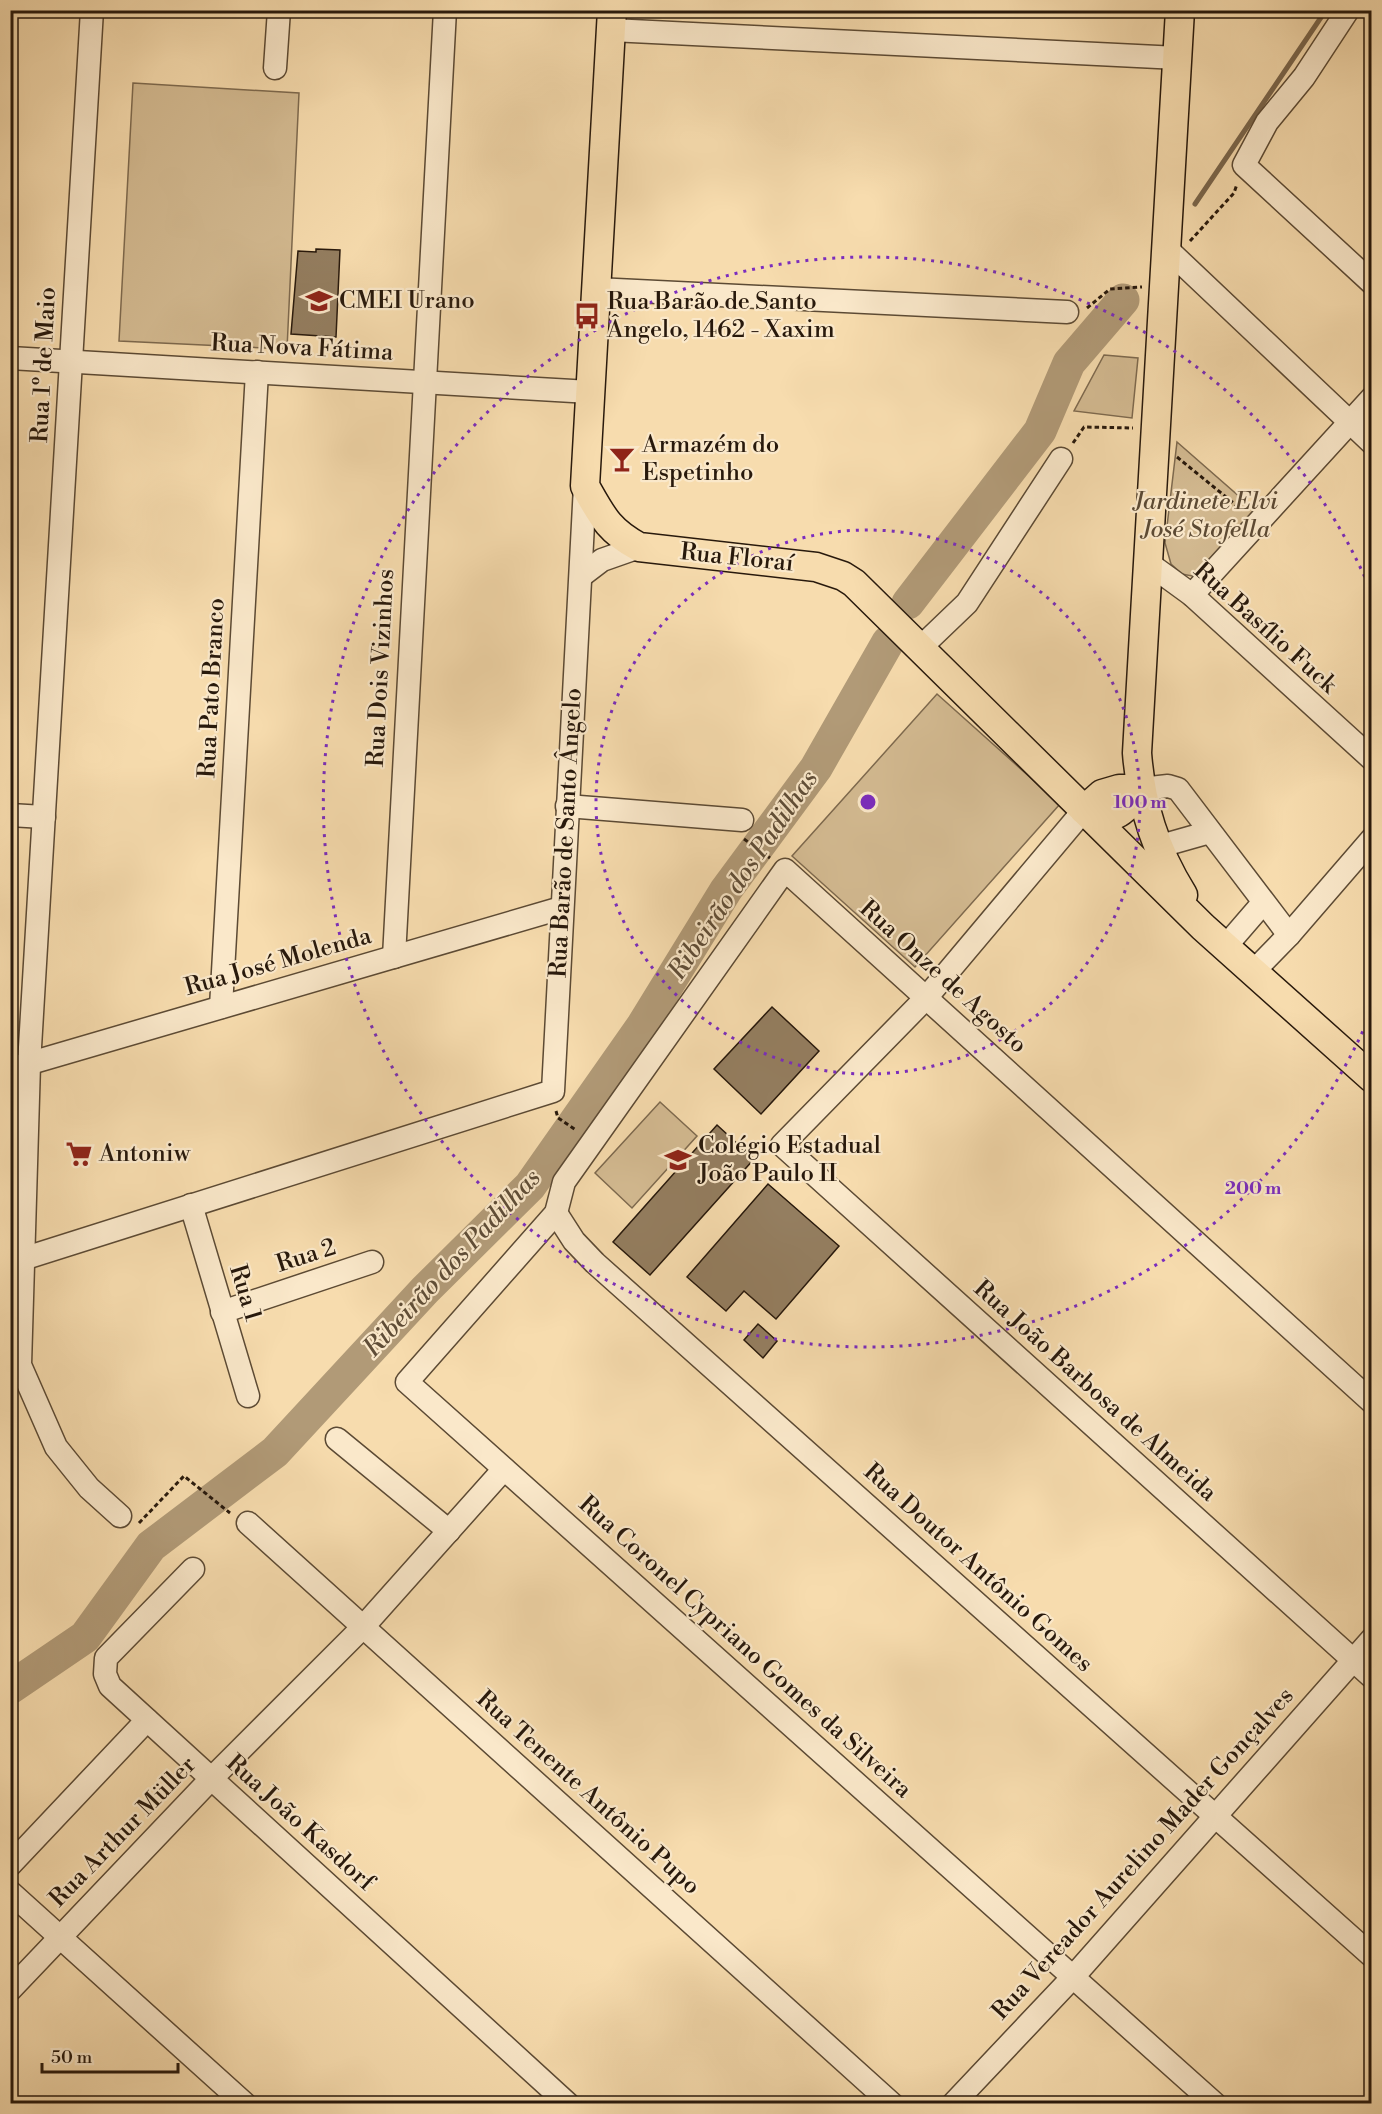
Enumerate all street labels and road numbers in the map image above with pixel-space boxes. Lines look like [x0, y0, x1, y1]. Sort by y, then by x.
street label: Rua 1º de Maio [25, 286, 63, 444]
street label: Rua Nova Fátima [210, 328, 395, 368]
street label: Rua Floraí [679, 537, 796, 579]
street label: Rua Basílio Fuck [1187, 556, 1344, 701]
street label: Rua Dois Vizinhos [361, 568, 401, 768]
street label: Rua Pato Branco [192, 597, 232, 779]
street label: Rua Barão de Santo Ângelo [542, 687, 589, 979]
street label: Rua Onze de Agosto [853, 894, 1033, 1060]
street label: Rua José Molenda [181, 921, 376, 1003]
street label: Rua 2 [272, 1232, 340, 1280]
street label: Rua 1 [222, 1261, 268, 1326]
street label: Rua João Barbosa de Almeida [967, 1274, 1223, 1509]
street label: Rua Doutor Antônio Gomes [857, 1457, 1099, 1679]
street label: Rua Coronel Cypriano Gomes da Silveira [572, 1489, 918, 1805]
street label: Rua Vereador Aurelino Mader Gonçalves [986, 1682, 1300, 2026]
street label: Rua Tenente Antônio Pupo [470, 1684, 706, 1902]
street label: Rua João Kasdorf [220, 1748, 381, 1898]
street label: Rua Arthur Müller [43, 1750, 203, 1914]

